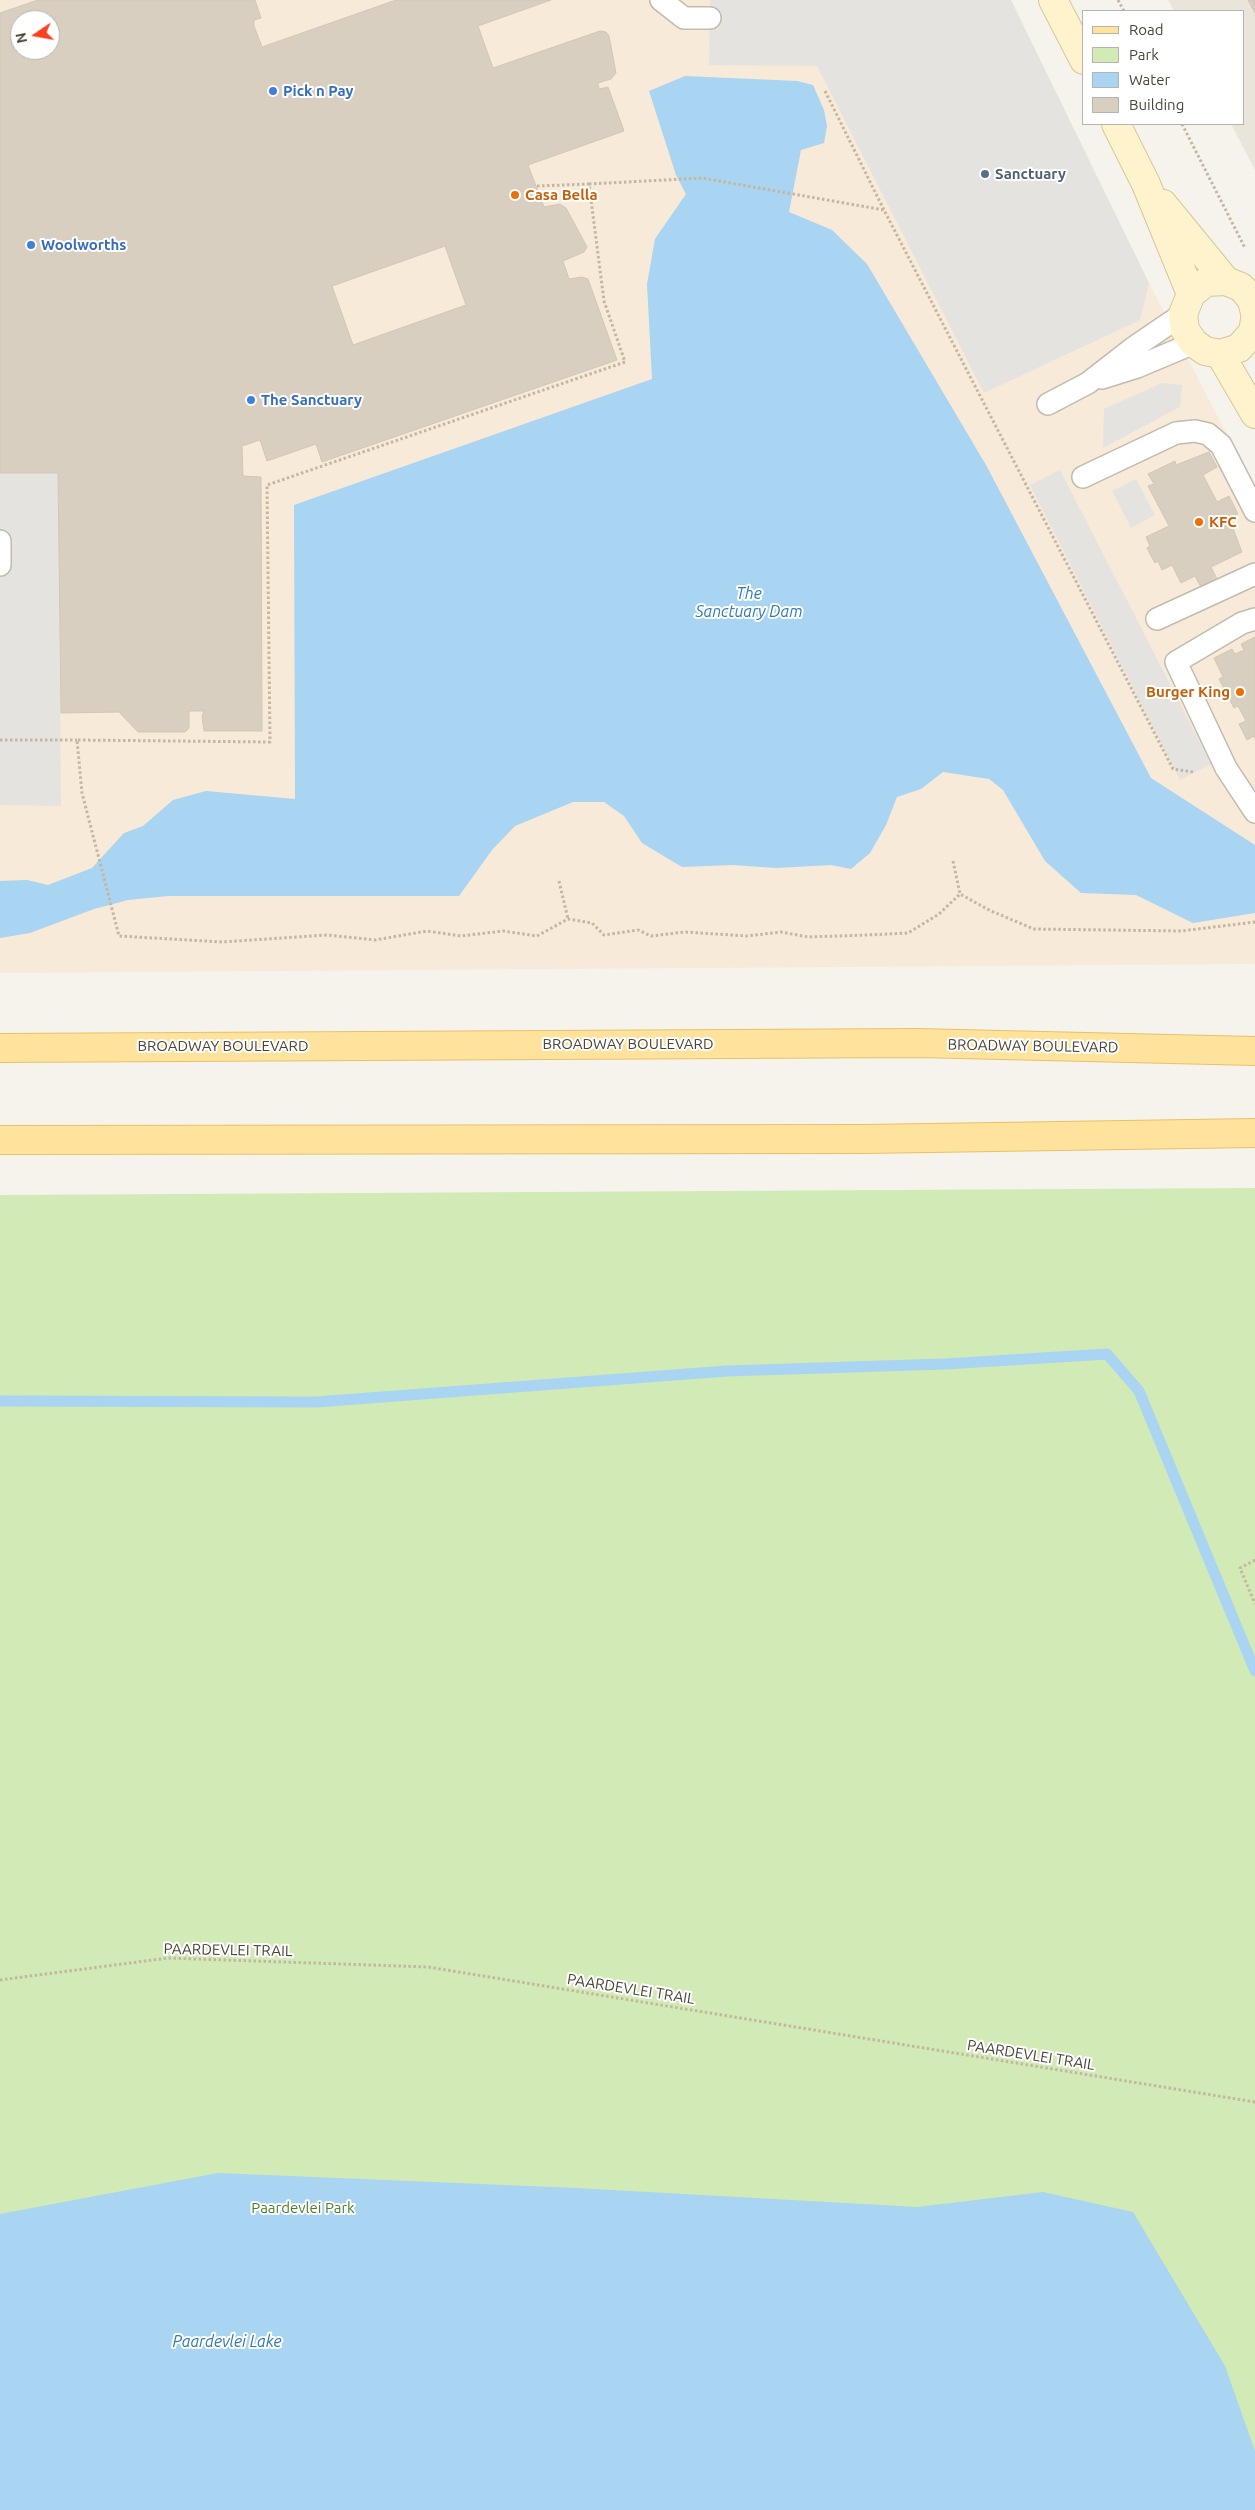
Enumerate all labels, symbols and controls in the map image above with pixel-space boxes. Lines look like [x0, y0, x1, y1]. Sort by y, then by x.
north arrow [10, 10, 60, 60]
legend [1082, 10, 1245, 125]
text: Road [1129, 21, 1164, 38]
text: N [12, 31, 30, 45]
text: Park [1129, 46, 1159, 63]
text: Water [1129, 71, 1170, 88]
place label: Pick n Pay [283, 82, 354, 100]
marker: Pick n Pay [267, 85, 279, 97]
text: Building [1129, 96, 1184, 113]
place label: Sanctuary [995, 165, 1066, 183]
marker: Sanctuary [979, 168, 991, 180]
place label: Casa Bella [525, 186, 598, 204]
marker: Casa Bella [509, 189, 521, 201]
place label: Woolworths [41, 236, 126, 254]
marker: Woolworths [25, 239, 37, 251]
place label: The Sanctuary [261, 391, 362, 409]
marker: The Sanctuary [245, 394, 257, 406]
place label: KFC [1209, 513, 1237, 531]
marker: KFC [1193, 516, 1205, 528]
water label: The Sanctuary Dam [695, 584, 803, 622]
place label: Burger King [1146, 683, 1230, 701]
marker: Burger King [1234, 686, 1246, 698]
street label: BROADWAY BOULEVARD [543, 1035, 713, 1053]
street label: BROADWAY BOULEVARD [947, 1036, 1119, 1056]
street label: BROADWAY BOULEVARD [138, 1037, 308, 1055]
street label: PAARDEVLEI TRAIL [163, 1940, 293, 1960]
street label: PAARDEVLEI TRAIL [566, 1970, 696, 2008]
street label: PAARDEVLEI TRAIL [966, 2036, 1096, 2074]
park label: Paardevlei Park [251, 2199, 355, 2217]
water label: Paardevlei Lake [172, 2332, 282, 2352]

